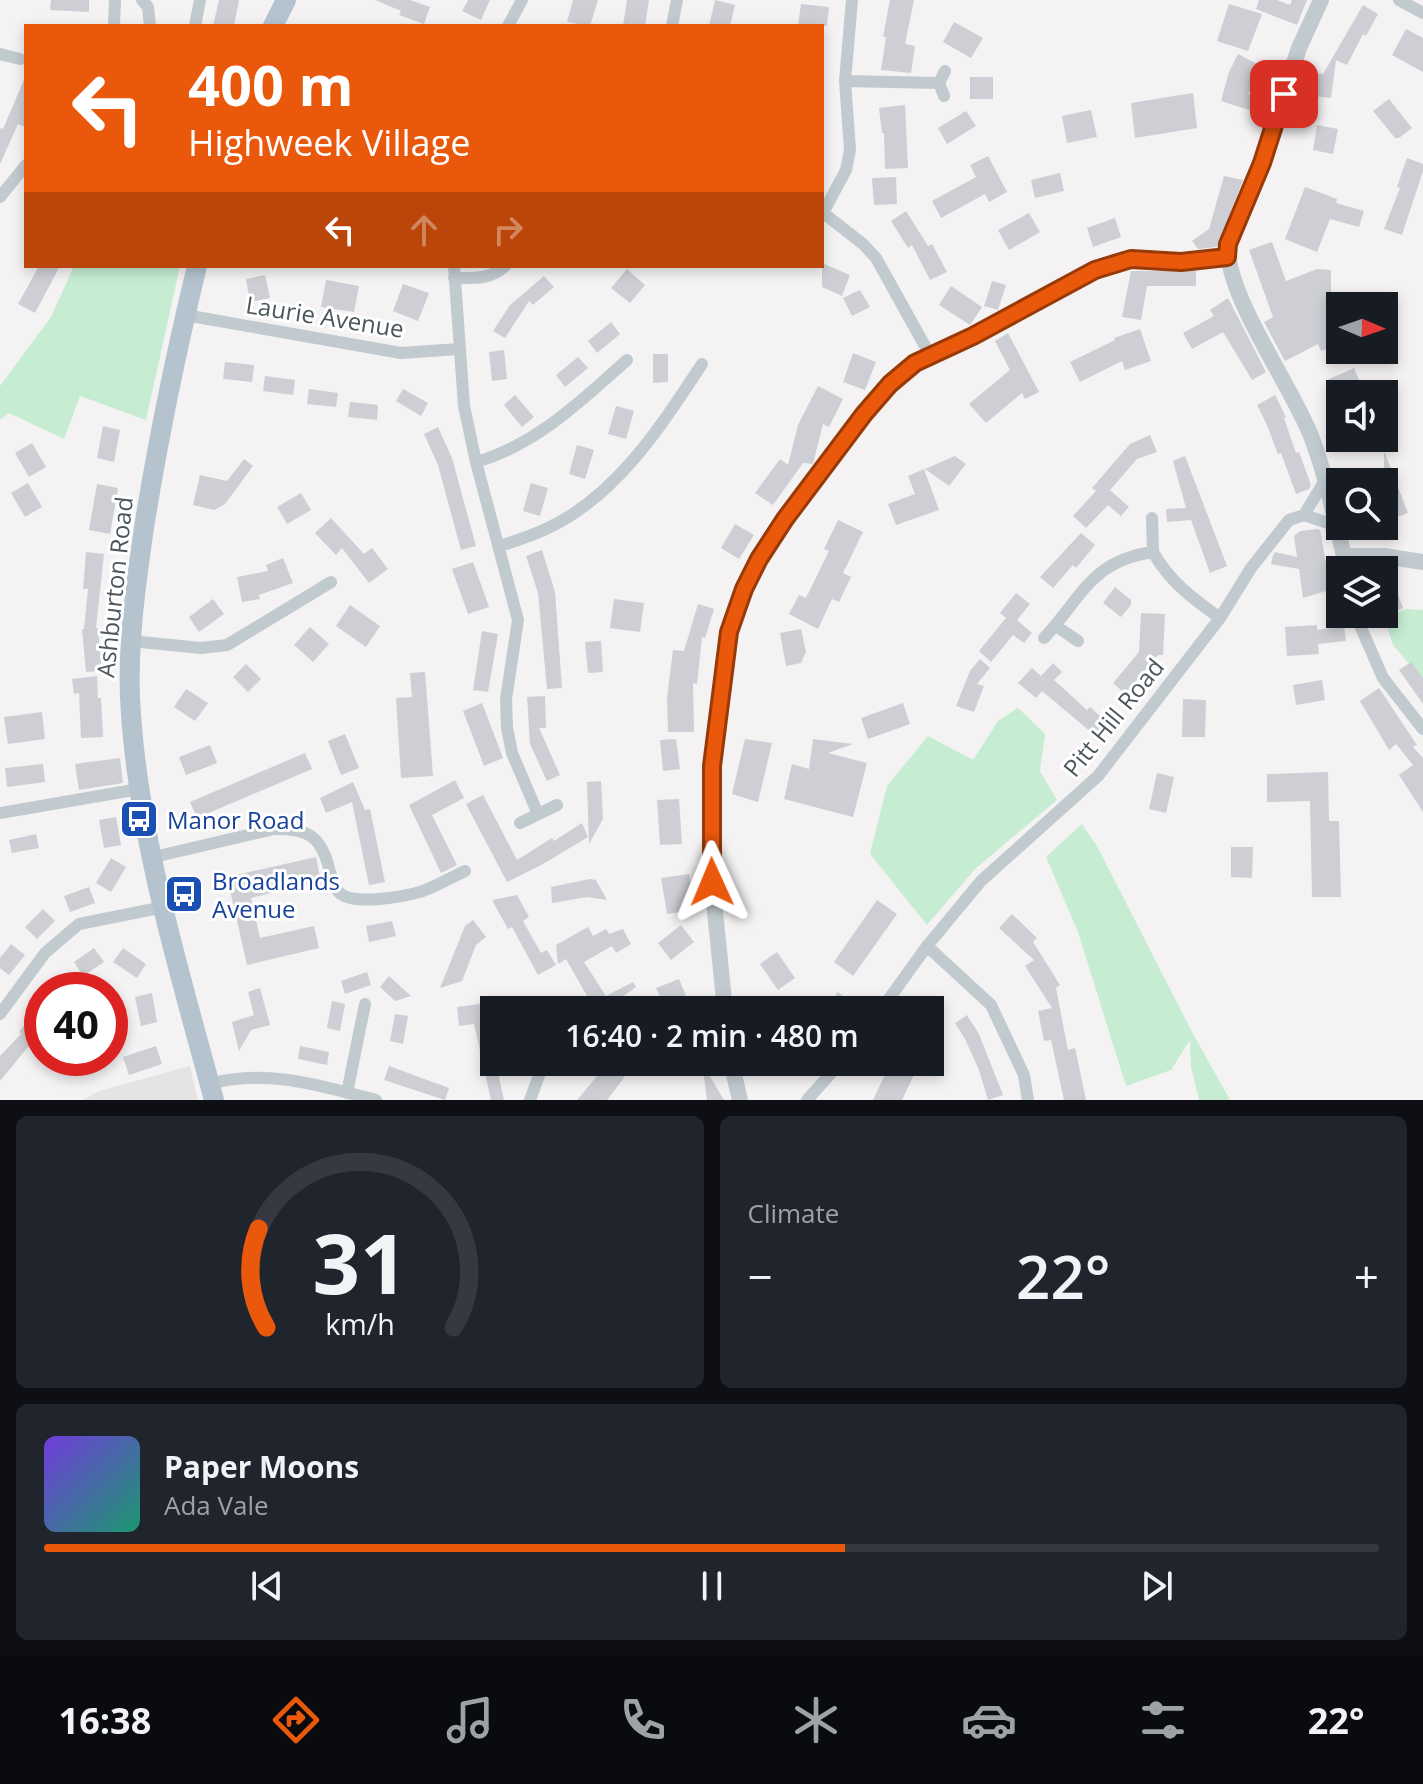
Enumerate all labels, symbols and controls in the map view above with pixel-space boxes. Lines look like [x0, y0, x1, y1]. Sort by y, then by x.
text: 400 m [188, 46, 354, 122]
icon: left [56, 56, 160, 160]
pin [1250, 60, 1318, 128]
icon: arrive [1262, 72, 1306, 116]
text: Highweek Village [188, 118, 470, 167]
icon: left [318, 208, 362, 252]
icon: ahead [402, 208, 446, 252]
icon: right [486, 208, 530, 252]
street label: Laurie Avenue [244, 287, 406, 345]
north arrow [1326, 292, 1398, 364]
map controls [1326, 292, 1398, 628]
button: sound [1326, 380, 1398, 452]
button: search [1326, 468, 1398, 540]
street label: Ashburton Road [88, 495, 140, 679]
button: layers [1326, 556, 1398, 628]
street label: Pitt Hill Road [1055, 651, 1171, 783]
bus stop icon: Manor Road [118, 798, 160, 840]
place label: Manor Road [167, 803, 304, 836]
position arrow [670, 840, 754, 924]
place label: Broadlands Avenue [212, 864, 340, 925]
bus stop icon: Broadlands Avenue [163, 873, 205, 915]
speed limit sign: 40 [24, 972, 128, 1076]
text: 16:40 · 2 min · 480 m [565, 1015, 859, 1056]
text: Climate [748, 1195, 839, 1231]
text: 31 [312, 1205, 407, 1318]
text: 22° [1016, 1235, 1110, 1317]
text: − [748, 1246, 773, 1306]
text: + [1354, 1246, 1379, 1306]
text: km/h [325, 1304, 394, 1343]
text: Paper Moons [164, 1446, 359, 1487]
text: Ada Vale [164, 1487, 269, 1523]
icon: previous [245, 1564, 289, 1608]
icon: pause [690, 1564, 734, 1608]
icon: next [1135, 1564, 1179, 1608]
icon: directions [268, 1692, 324, 1748]
icon: music [442, 1692, 498, 1748]
icon: phone [615, 1692, 671, 1748]
icon: climate [788, 1692, 844, 1748]
icon: car [961, 1692, 1017, 1748]
icon: filters [1135, 1692, 1191, 1748]
text: 16:38 [59, 1696, 151, 1745]
text: 22° [1308, 1696, 1364, 1745]

